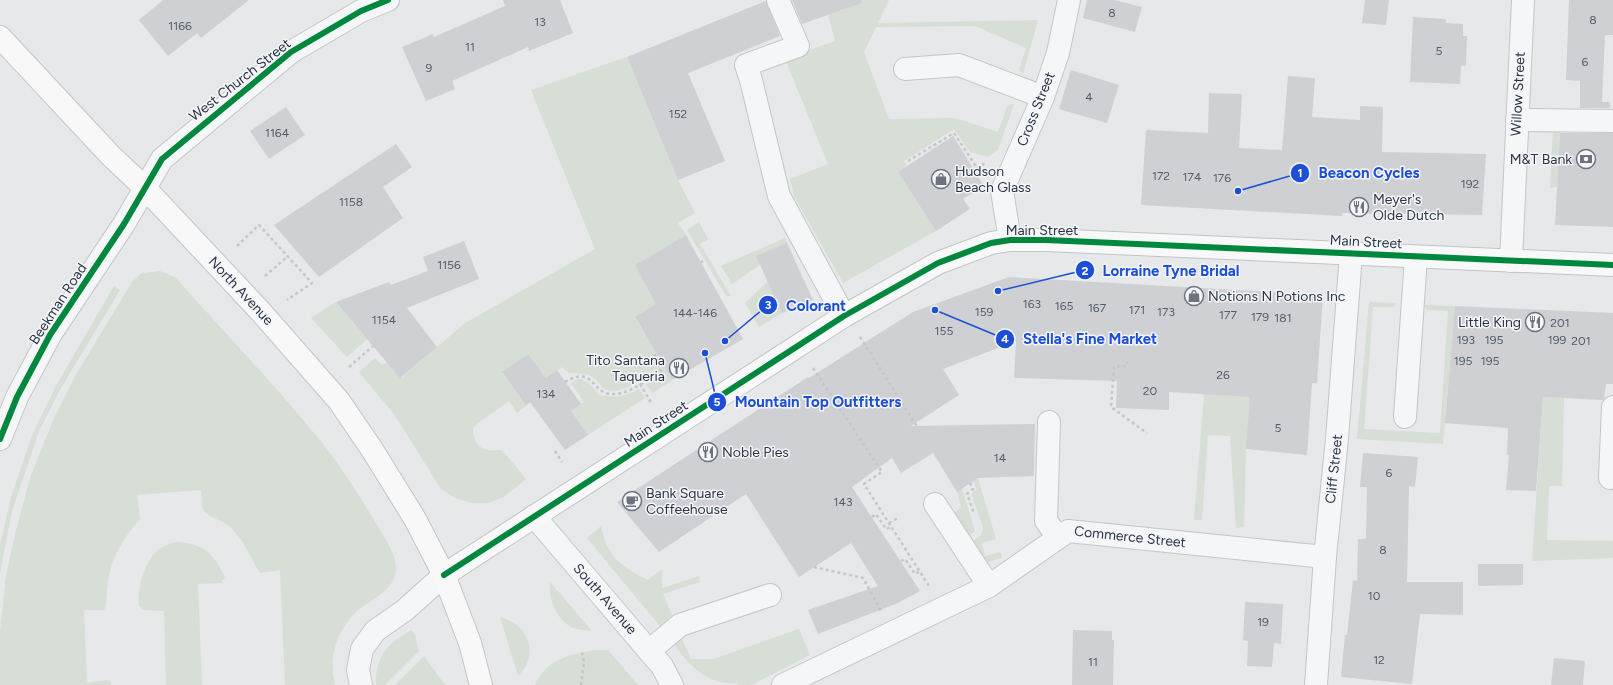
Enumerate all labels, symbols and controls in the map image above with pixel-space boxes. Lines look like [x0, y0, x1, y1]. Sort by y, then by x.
house number: 8 [1108, 6, 1116, 20]
house number: 8 [1589, 13, 1597, 27]
house number: 13 [534, 15, 546, 29]
house number: 1166 [168, 19, 192, 33]
street label: West Church Street [186, 35, 294, 125]
house number: 11 [465, 40, 475, 54]
house number: 5 [1436, 44, 1443, 58]
street label: Willow Street [1507, 51, 1529, 137]
house number: 6 [1582, 55, 1589, 69]
house number: 9 [426, 61, 433, 75]
street label: Cross Street [1013, 69, 1059, 149]
house number: 4 [1085, 90, 1093, 104]
house number: 152 [669, 107, 687, 121]
house number: 1164 [265, 126, 290, 140]
bank icon: M&T Bank [1575, 148, 1597, 170]
place label: M&T Bank [1510, 151, 1572, 168]
callout: Beacon Cycles [1290, 159, 1427, 186]
place label: Hudson Beach Glass [955, 163, 1031, 196]
text: Beacon Cycles [1319, 164, 1419, 182]
text: 1 [1297, 166, 1303, 180]
shop icon: Hudson Beach Glass [930, 168, 952, 190]
house number: 172 [1152, 169, 1170, 183]
house number: 174 [1183, 170, 1202, 184]
house number: 176 [1213, 171, 1231, 185]
house number: 192 [1461, 177, 1479, 191]
place label: Meyer's Olde Dutch [1373, 191, 1445, 224]
house number: 1158 [339, 195, 363, 209]
restaurant icon: Meyer's Olde Dutch [1348, 196, 1370, 218]
street label: Main Street [1006, 222, 1078, 239]
street label: Main Street [1329, 232, 1403, 252]
street label: North Avenue [205, 253, 277, 329]
callout: Lorraine Tyne Bridal [1075, 257, 1248, 284]
house number: 1156 [437, 258, 461, 272]
street label: Beekman Road [25, 260, 91, 348]
text: Lorraine Tyne Bridal [1102, 262, 1240, 280]
text: 2 [1082, 264, 1089, 278]
shop icon: Notions N Potions Inc [1183, 285, 1205, 307]
place label: Notions N Potions Inc [1208, 288, 1346, 305]
callout: Colorant [758, 292, 854, 319]
text: Colorant [786, 297, 846, 315]
house number: 163 [1023, 297, 1041, 311]
text: 3 [765, 298, 772, 312]
house number: 165 [1055, 299, 1073, 313]
house number: 167 [1088, 301, 1107, 315]
house number: 171 [1129, 303, 1145, 317]
house number: 159 [975, 305, 994, 319]
house number: 173 [1157, 305, 1175, 319]
house number: 144-146 [673, 306, 717, 320]
house number: 177 [1219, 308, 1237, 322]
house number: 179 [1251, 310, 1269, 324]
house number: 181 [1274, 311, 1292, 325]
restaurant icon: Little King [1524, 311, 1546, 333]
house number: 1154 [372, 313, 397, 327]
place label: Little King [1458, 314, 1521, 331]
house number: 201 [1550, 316, 1570, 330]
house number: 155 [935, 324, 953, 338]
callout: Stella's Fine Market [995, 326, 1165, 353]
text: Stella's Fine Market [1023, 330, 1157, 348]
text: 4 [1001, 332, 1009, 346]
house number: 193 [1457, 333, 1475, 347]
house number: 195 [1485, 333, 1503, 347]
house number: 199 [1548, 333, 1566, 347]
house number: 201 [1571, 334, 1591, 348]
place label: Tito Santana Taqueria [586, 352, 665, 385]
house number: 195 [1454, 354, 1472, 368]
house number: 195 [1481, 354, 1499, 368]
restaurant icon: Tito Santana Taqueria [668, 357, 690, 379]
house number: 26 [1216, 368, 1230, 382]
house number: 20 [1143, 384, 1158, 398]
house number: 134 [537, 387, 556, 401]
callout: Mountain Top Outfitters [707, 388, 909, 415]
text: Mountain Top Outfitters [735, 393, 901, 411]
text: 5 [714, 395, 721, 409]
street label: Main Street [621, 397, 691, 451]
house number: 5 [1275, 421, 1282, 435]
street label: Cliff Street [1322, 434, 1346, 504]
restaurant icon: Noble Pies [697, 441, 719, 463]
place label: Noble Pies [722, 444, 789, 461]
house number: 14 [994, 451, 1007, 465]
house number: 6 [1386, 466, 1393, 480]
place label: Bank Square Coffeehouse [646, 485, 728, 518]
cafe icon: Bank Square Coffeehouse [621, 490, 643, 512]
house number: 143 [834, 495, 852, 509]
street label: Commerce Street [1073, 523, 1187, 551]
house number: 8 [1379, 543, 1387, 557]
street label: South Avenue [570, 560, 641, 638]
house number: 10 [1368, 589, 1381, 603]
house number: 19 [1257, 615, 1269, 629]
house number: 12 [1373, 653, 1385, 667]
house number: 11 [1088, 655, 1098, 669]

